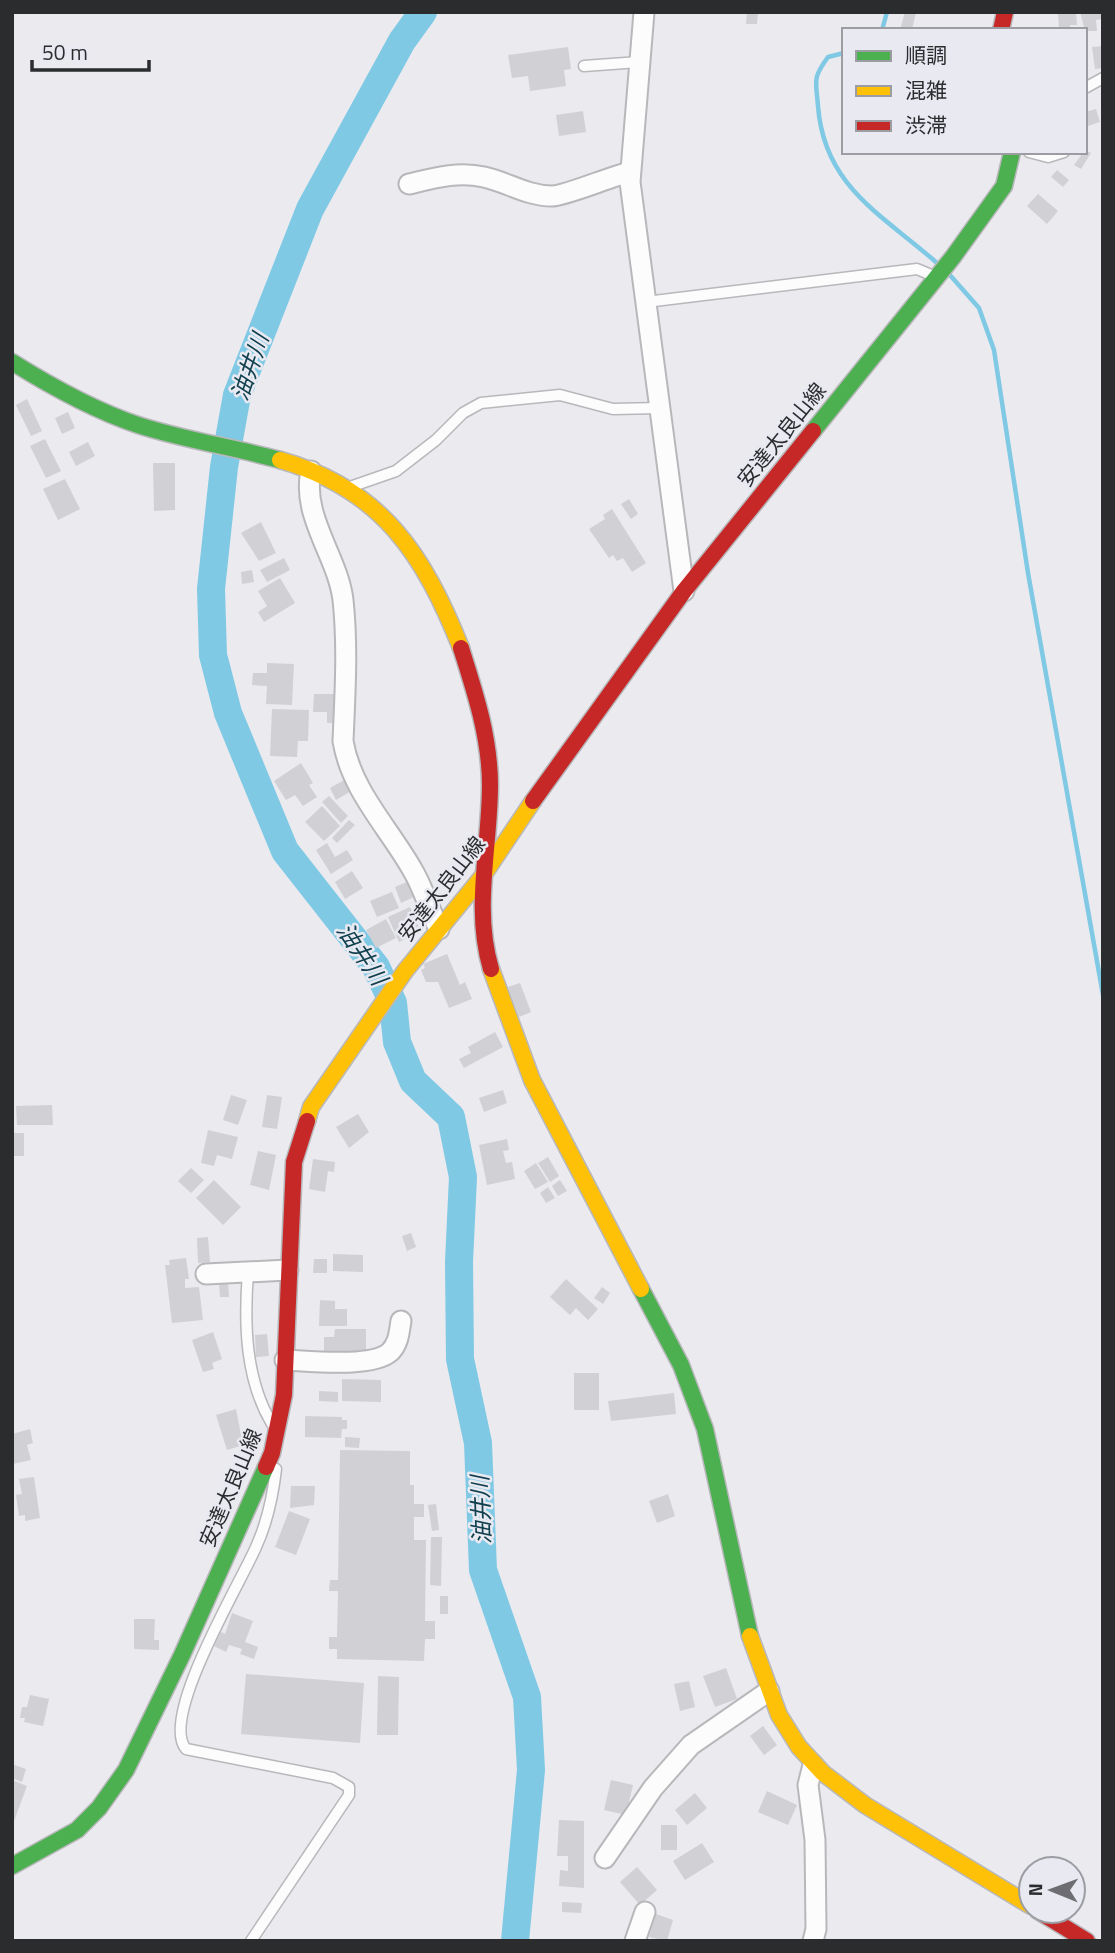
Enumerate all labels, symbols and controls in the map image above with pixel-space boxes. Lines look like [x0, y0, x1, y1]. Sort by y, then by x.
scale bar [32, 28, 149, 72]
legend [842, 28, 1087, 154]
text: 50 m [42, 36, 88, 68]
text: 順調 [905, 39, 947, 71]
text: 混雑 [905, 74, 947, 106]
text: 渋滞 [905, 109, 947, 141]
water label: 油井川 [222, 326, 278, 405]
street label: 安達太良山線 [729, 375, 833, 493]
street label: 安達太良山線 [390, 829, 493, 948]
water label: 油井川 [329, 915, 398, 995]
street label: 安達太良山線 [191, 1423, 269, 1552]
water label: 油井川 [462, 1472, 499, 1545]
north arrow [1017, 1855, 1087, 1925]
text: N [1020, 1883, 1049, 1897]

